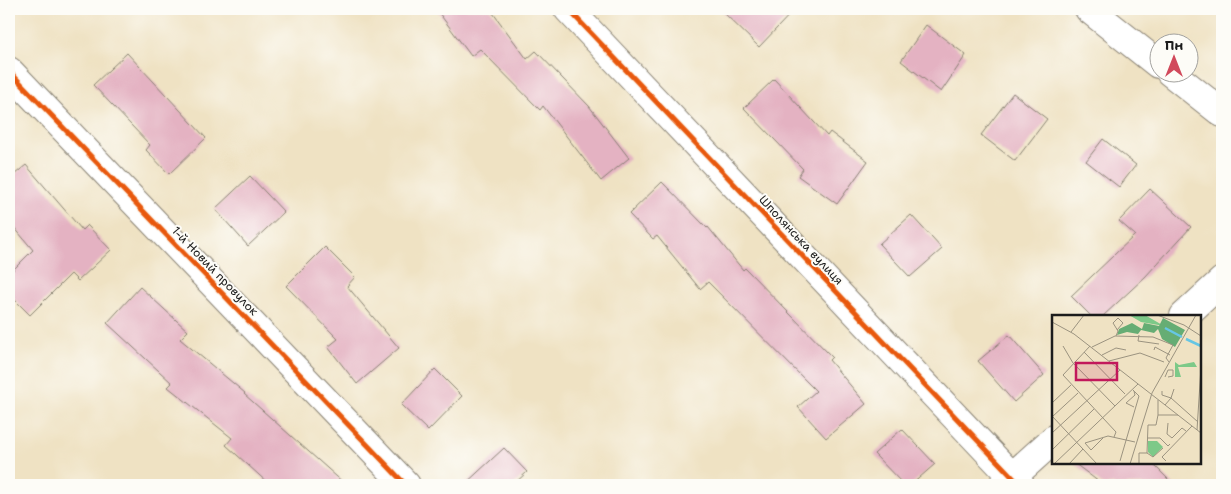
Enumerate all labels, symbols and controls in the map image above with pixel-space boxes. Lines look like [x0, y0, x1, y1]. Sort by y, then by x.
north arrow [1148, 32, 1198, 82]
text: Пн [1165, 36, 1183, 54]
street label: Шполянська вулиця [755, 192, 847, 288]
street label: 1-й Новий провулок [168, 223, 262, 319]
inset map [1052, 315, 1201, 464]

